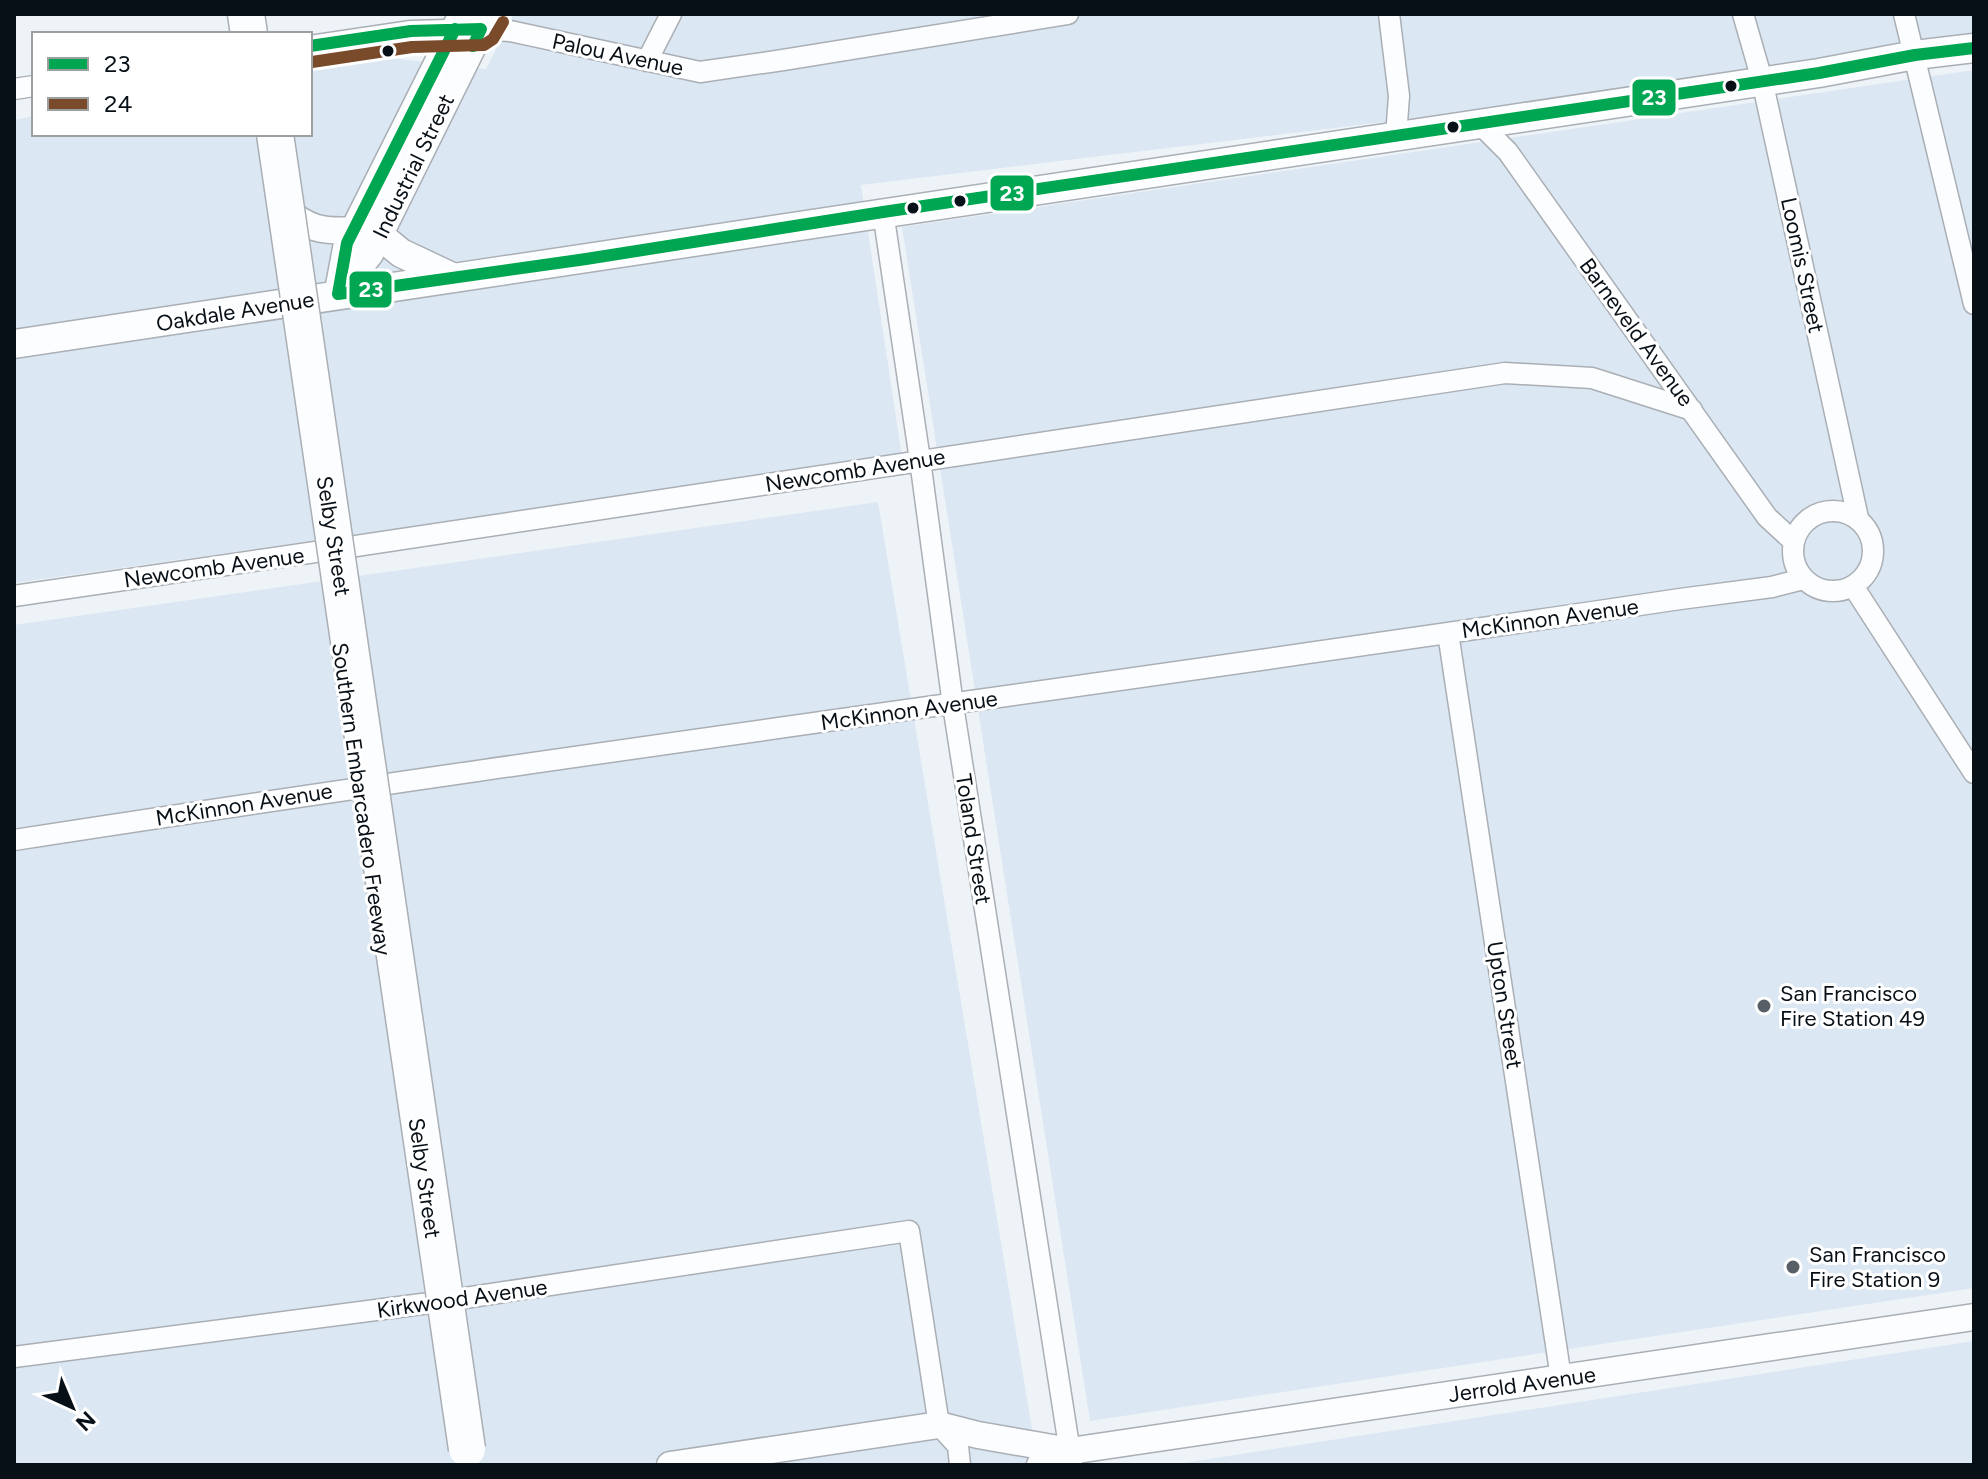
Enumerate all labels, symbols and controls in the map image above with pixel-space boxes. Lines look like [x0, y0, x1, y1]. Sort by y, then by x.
street label: Palou Avenue [550, 27, 686, 82]
legend [32, 32, 312, 136]
unlabelled marker [380, 43, 396, 59]
text: 23 [104, 49, 130, 78]
line badge: 23 [1631, 78, 1677, 117]
unlabelled marker [1723, 78, 1739, 94]
text: 23 [1642, 84, 1666, 111]
text: 24 [104, 89, 132, 118]
street label: Industrial Street [367, 89, 460, 243]
unlabelled marker [1445, 119, 1461, 135]
line badge: 23 [989, 174, 1035, 212]
text: 23 [1000, 180, 1024, 207]
unlabelled marker [952, 193, 968, 209]
street label: Loomis Street [1775, 195, 1830, 335]
unlabelled marker [905, 200, 921, 216]
street label: Barneveld Avenue [1574, 253, 1699, 412]
line badge: 23 [348, 270, 393, 309]
text: 23 [359, 276, 383, 303]
street label: Oakdale Avenue [154, 286, 316, 337]
street label: Newcomb Avenue [763, 443, 947, 498]
street label: Selby Street [311, 474, 356, 598]
street label: Newcomb Avenue [122, 541, 306, 594]
street label: McKinnon Avenue [1460, 593, 1640, 644]
street label: Southern Embarcadero Freeway [326, 641, 397, 958]
street label: McKinnon Avenue [819, 685, 999, 736]
street label: Toland Street [950, 772, 997, 906]
street label: McKinnon Avenue [154, 777, 334, 832]
street label: Upton Street [1481, 939, 1528, 1071]
place label: San Francisco Fire Station 49 [1780, 980, 1925, 1032]
marker: San Francisco Fire Station 49 [1755, 997, 1773, 1015]
street label: Selby Street [403, 1116, 446, 1240]
place label: San Francisco Fire Station 9 [1809, 1241, 1946, 1293]
marker: San Francisco Fire Station 9 [1784, 1258, 1802, 1276]
street label: Kirkwood Avenue [375, 1273, 549, 1324]
street label: Jerrold Avenue [1447, 1361, 1597, 1408]
north arrow [32, 1367, 112, 1447]
text: N [70, 1405, 101, 1437]

